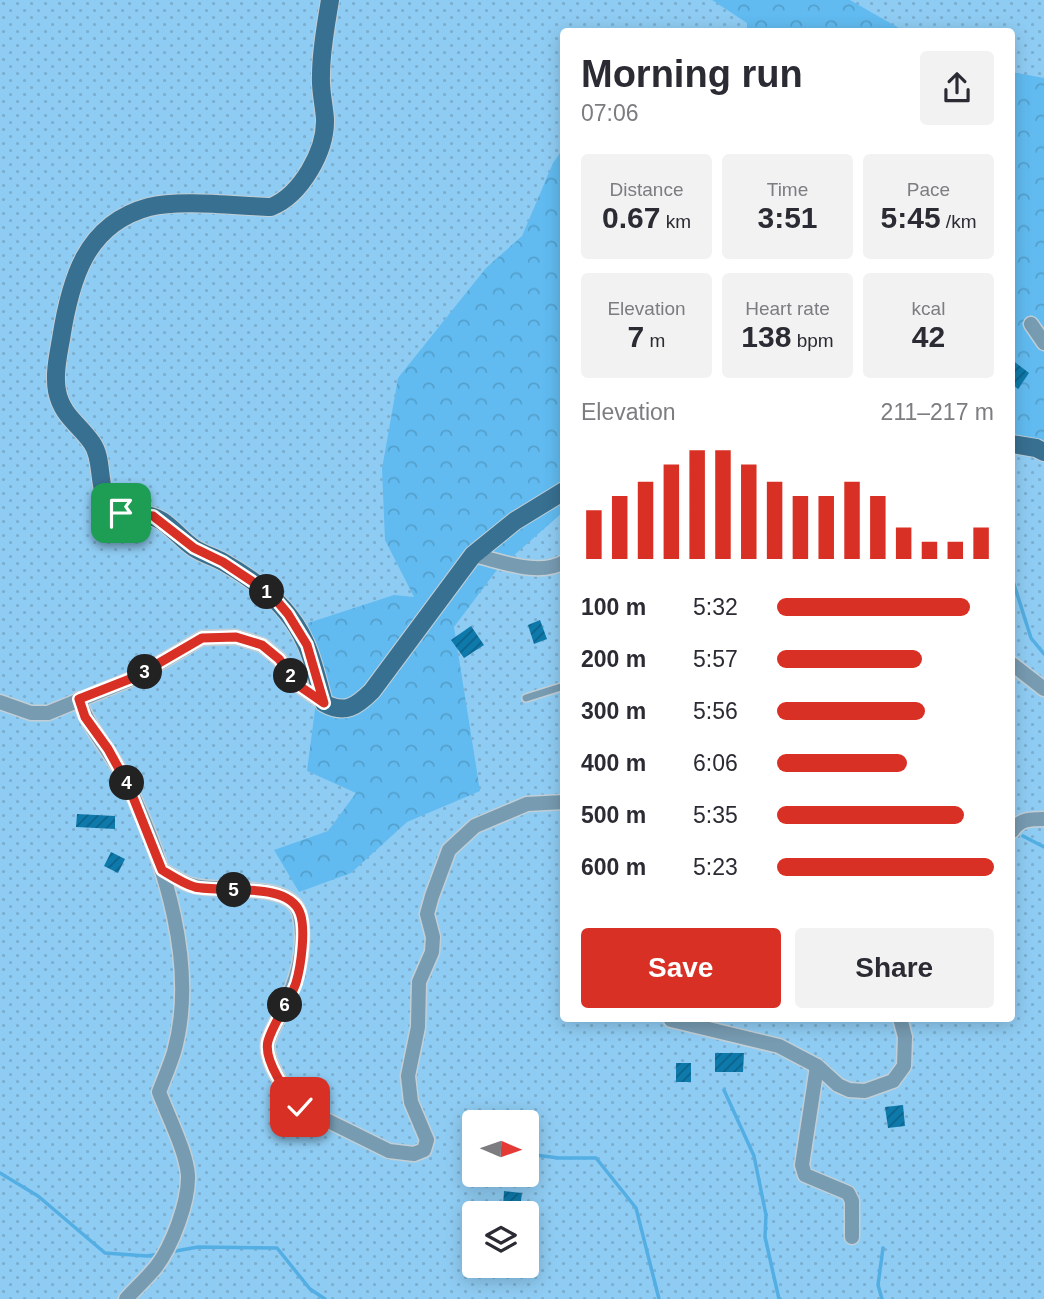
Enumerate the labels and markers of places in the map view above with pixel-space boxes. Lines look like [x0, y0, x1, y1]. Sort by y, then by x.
pin [91, 483, 151, 543]
pin: 1 [250, 574, 284, 610]
pin: 3 [128, 654, 162, 690]
pin: 2 [274, 658, 308, 694]
pin: 4 [110, 766, 144, 800]
pin: 5 [216, 872, 252, 908]
pin: 6 [268, 988, 302, 1023]
pin [270, 1077, 330, 1137]

